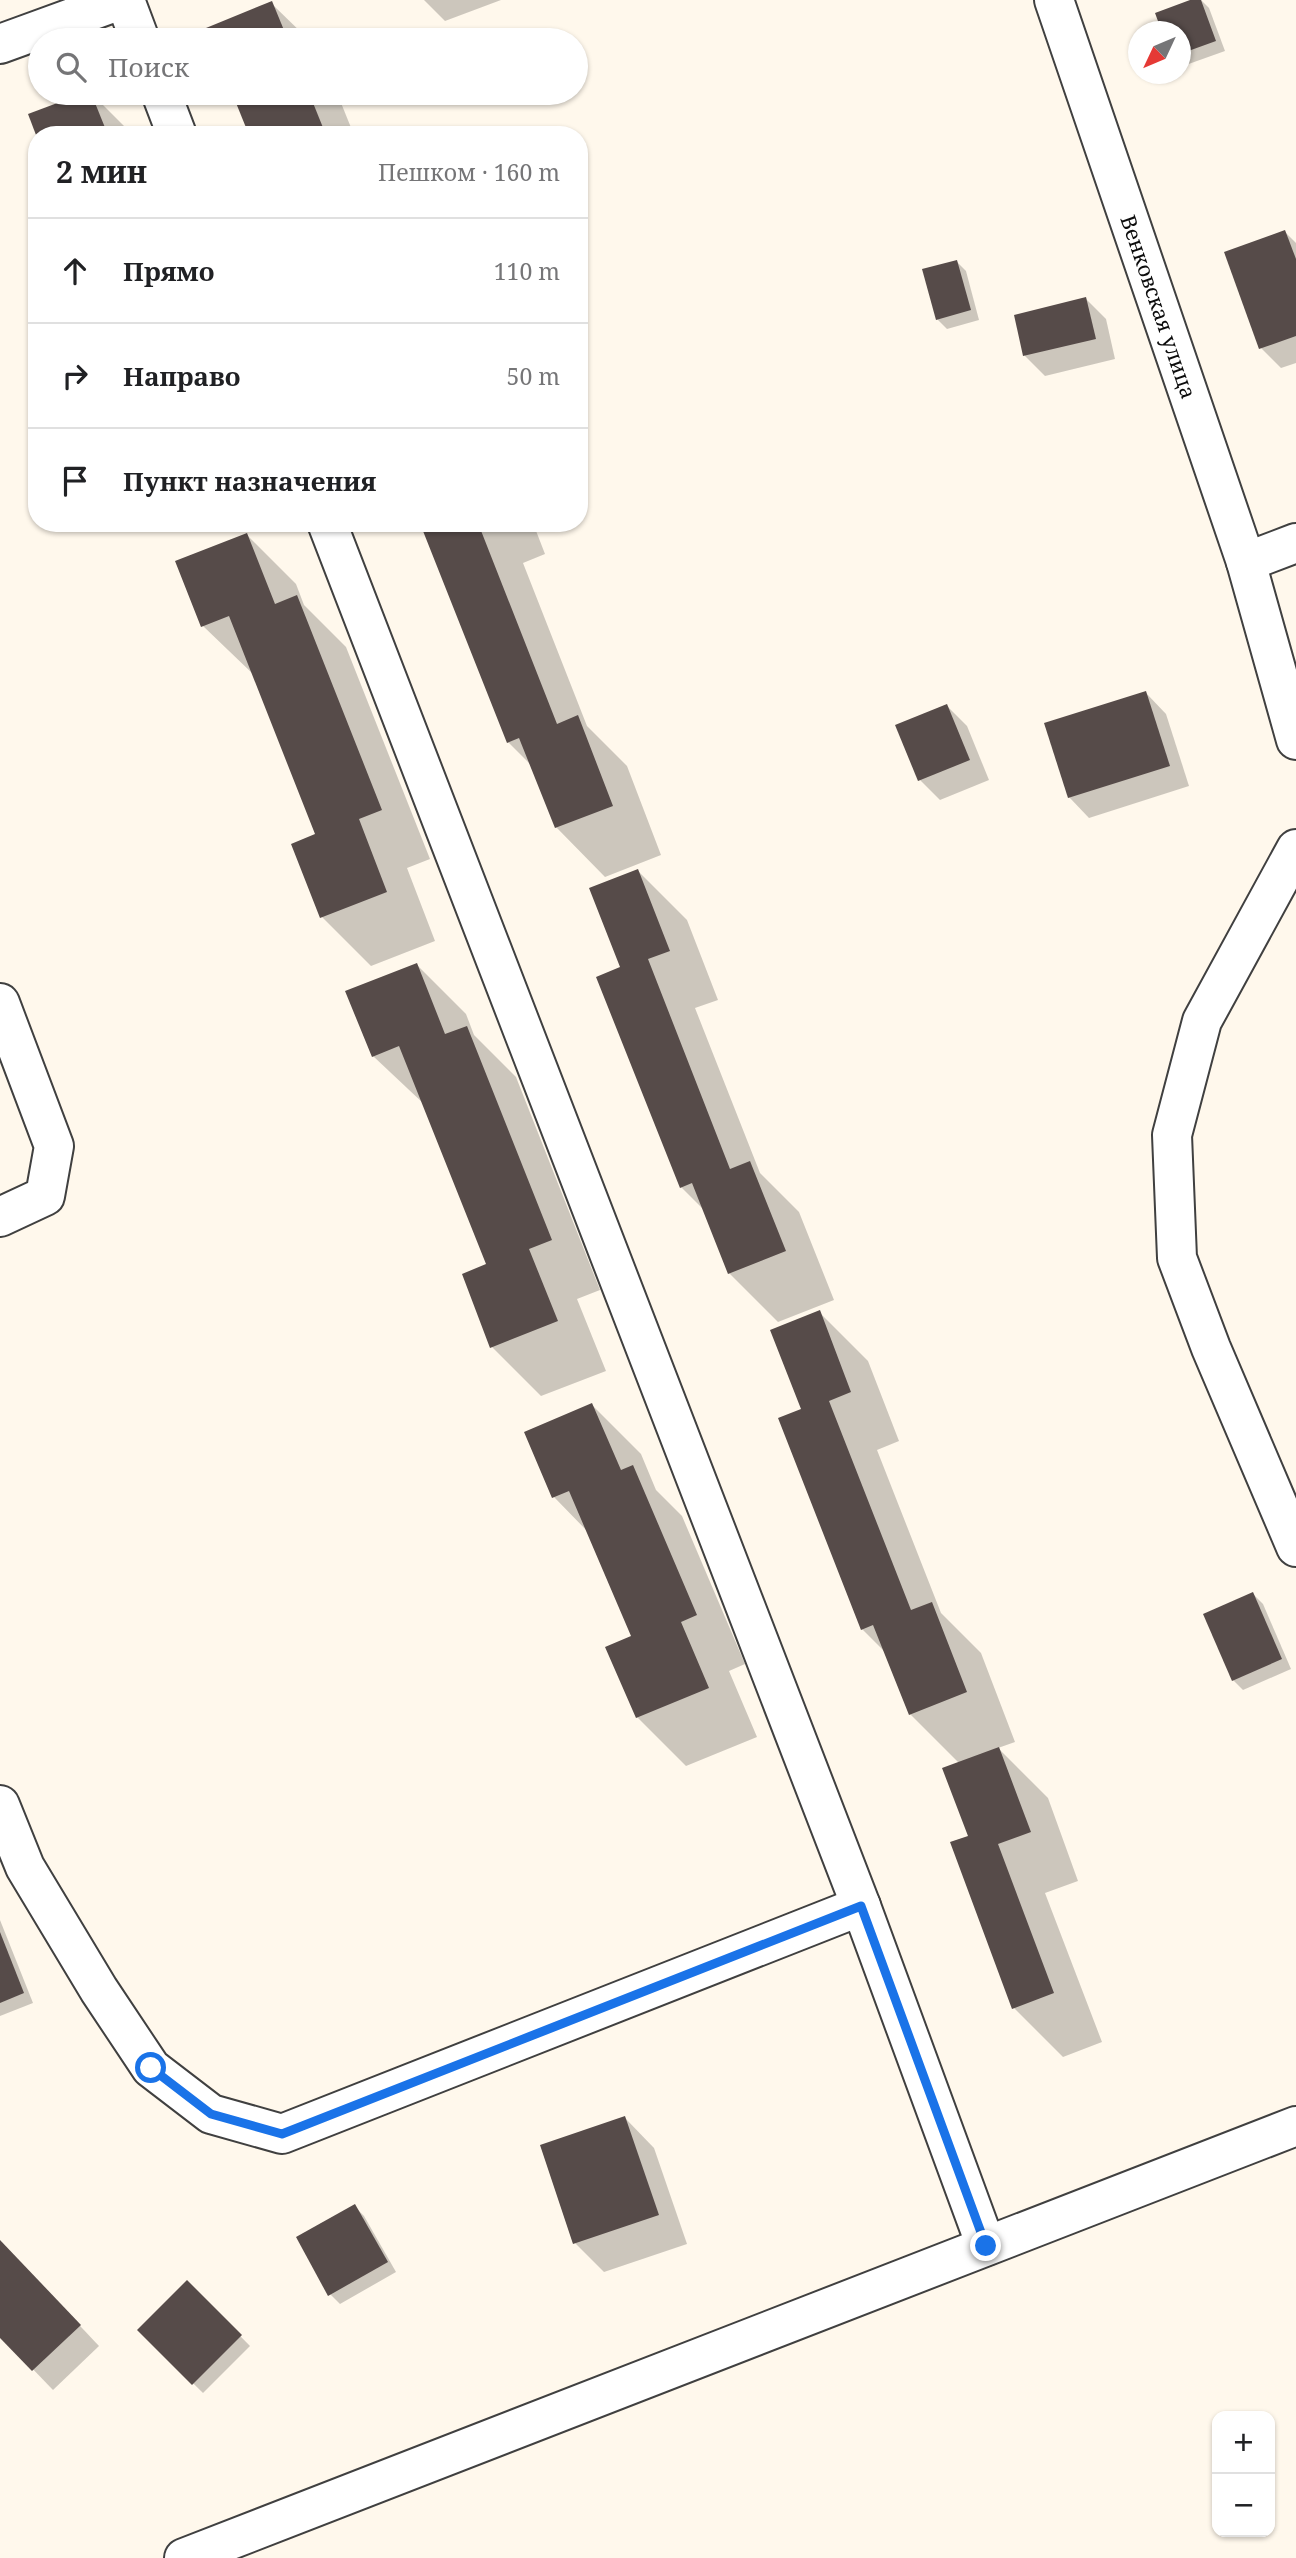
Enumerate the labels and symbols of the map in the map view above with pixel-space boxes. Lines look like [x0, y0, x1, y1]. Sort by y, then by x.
north arrow [1128, 21, 1191, 84]
street label: Венковская улица [1114, 211, 1203, 402]
route start [135, 2052, 166, 2083]
route end [970, 2230, 1001, 2261]

